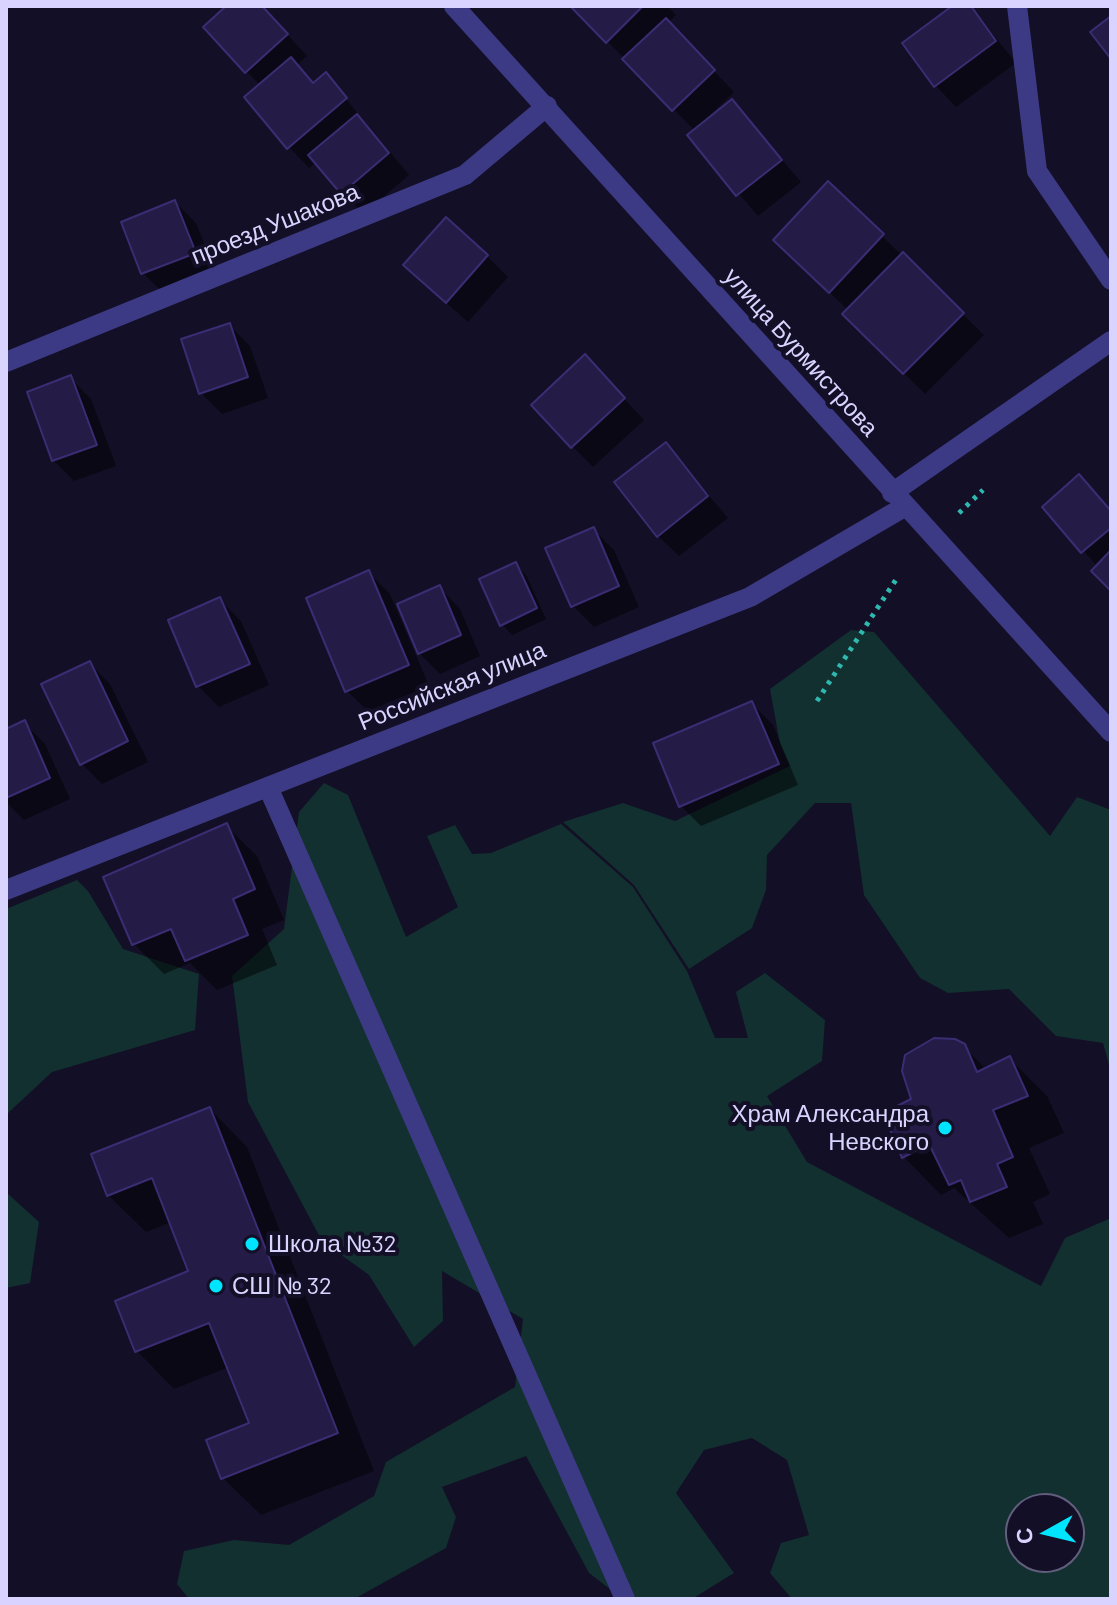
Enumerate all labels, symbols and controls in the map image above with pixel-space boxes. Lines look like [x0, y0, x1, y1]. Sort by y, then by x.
street label: проезд Ушакова [187, 177, 363, 271]
street label: улица Бурмистрова [718, 262, 884, 442]
street label: Российская улица [354, 635, 550, 737]
place label: Храм Александра Невского [732, 1100, 929, 1156]
marker: Храм Александра Невского [936, 1119, 954, 1137]
place label: Школа №32 [268, 1230, 397, 1258]
marker: Школа №32 [243, 1235, 261, 1253]
place label: СШ № 32 [232, 1272, 332, 1300]
marker: СШ № 32 [207, 1277, 225, 1295]
north arrow [1005, 1493, 1085, 1573]
text: С [1009, 1526, 1037, 1546]

